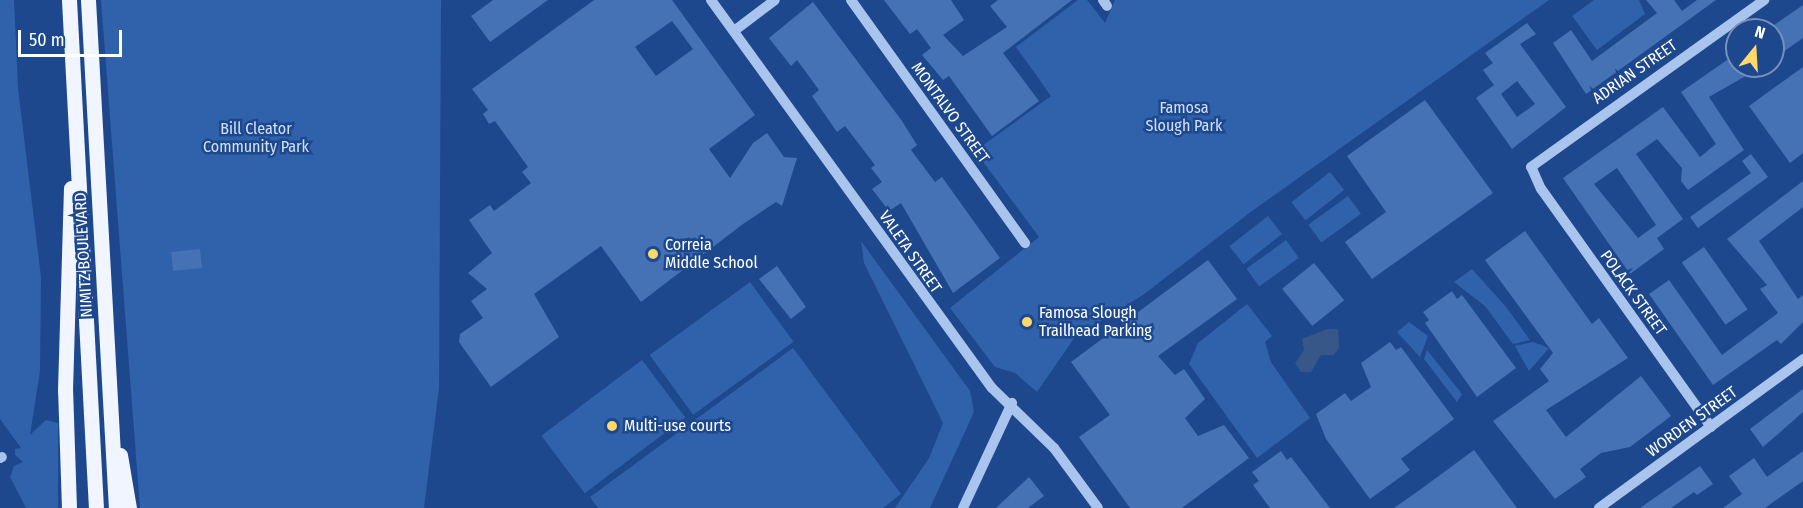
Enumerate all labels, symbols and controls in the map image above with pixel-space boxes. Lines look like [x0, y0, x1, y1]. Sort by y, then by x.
scale bar [21, 18, 124, 56]
north arrow [1725, 18, 1785, 78]
text: N [1753, 22, 1768, 43]
text: 50 m [29, 29, 65, 51]
street label: ADRIAN STREET [1589, 36, 1681, 108]
street label: MONTALVO STREET [907, 59, 993, 167]
park label: Famosa Slough Park [1146, 98, 1222, 136]
park label: Bill Cleator Community Park [203, 119, 309, 157]
street label: NIMITZ BOULEVARD [71, 192, 97, 318]
street label: VALETA STREET [875, 207, 945, 297]
place label: Correia Middle School [665, 235, 758, 273]
marker: Correia Middle School [646, 247, 660, 261]
street label: POLACK STREET [1596, 247, 1670, 339]
place label: Famosa Slough Trailhead Parking [1039, 303, 1152, 341]
marker: Famosa Slough Trailhead Parking [1020, 315, 1034, 329]
street label: WORDEN STREET [1643, 383, 1741, 461]
place label: Multi-use courts [624, 416, 731, 436]
marker: Multi-use courts [605, 419, 619, 433]

